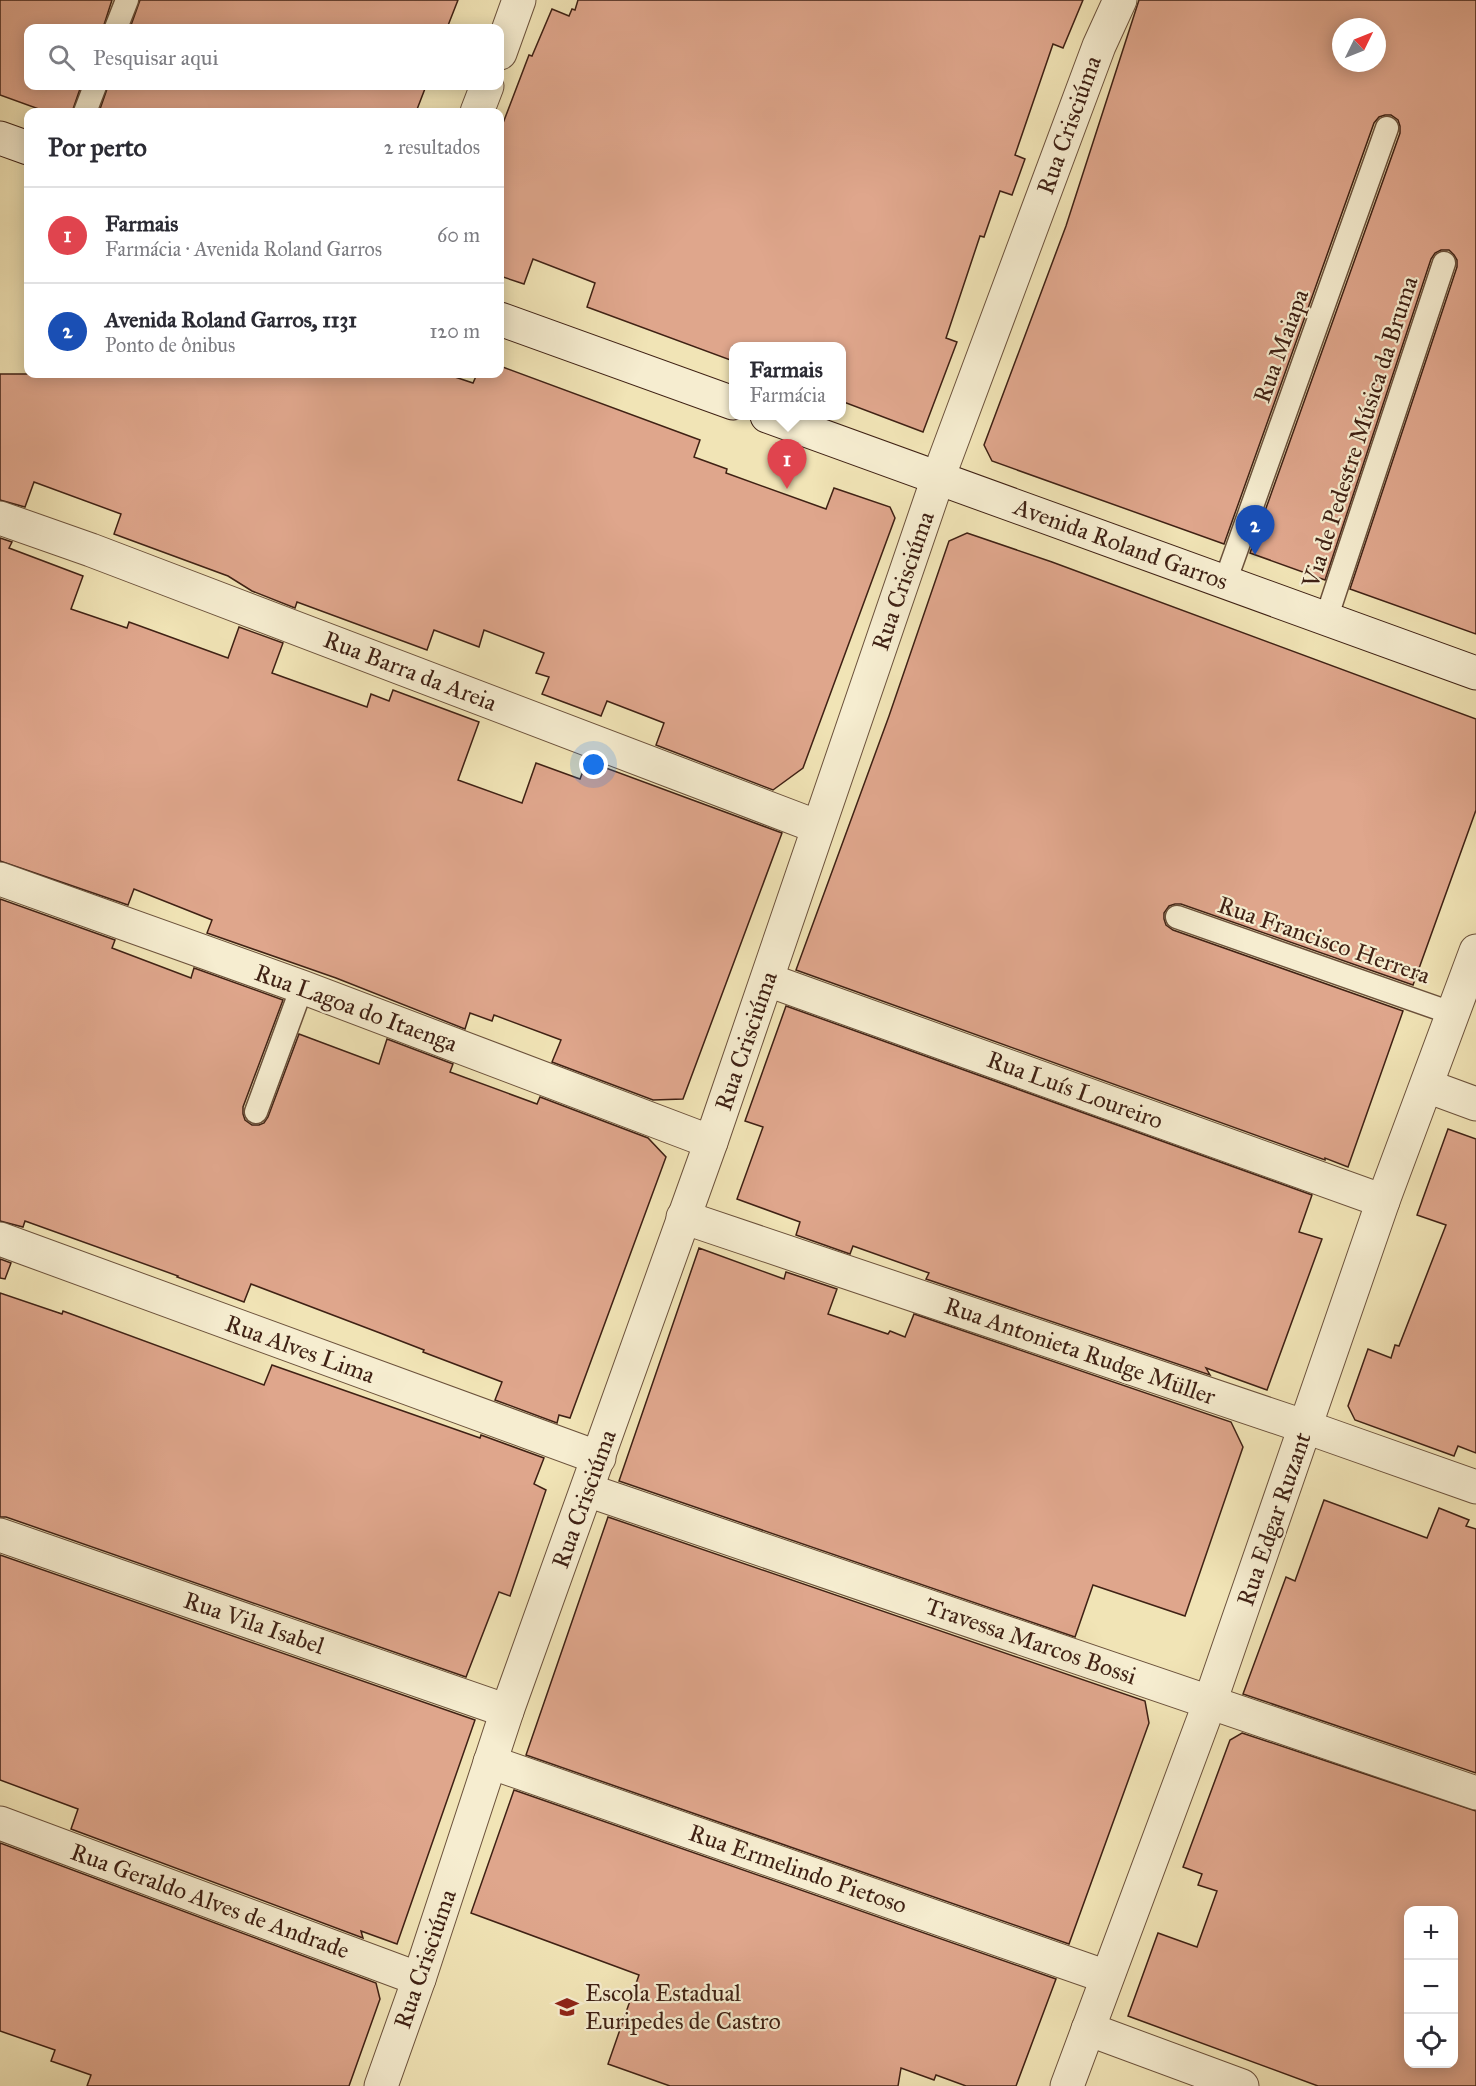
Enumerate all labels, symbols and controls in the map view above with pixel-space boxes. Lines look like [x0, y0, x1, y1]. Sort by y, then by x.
north arrow [1332, 18, 1386, 72]
search box [24, 24, 504, 90]
icon: search [45, 41, 78, 74]
text: Pesquisar aqui [93, 44, 218, 71]
street label: Rua Crisciúma [1030, 51, 1108, 198]
text: Por perto [48, 131, 147, 163]
text: 2 resultados [384, 135, 480, 159]
text: Farmais [105, 210, 178, 237]
text: 1 [64, 223, 71, 247]
text: 60 m [437, 223, 480, 247]
text: Farmácia · Avenida Roland Garros [105, 237, 382, 261]
street label: Via de Pedestre Música da Bruma [1295, 272, 1425, 592]
street label: Rua Maiapa [1247, 284, 1316, 407]
text: Avenida Roland Garros, 1131 [105, 306, 357, 333]
text: 2 [63, 319, 72, 343]
text: 120 m [429, 319, 480, 343]
text: Ponto de ônibus [105, 333, 235, 357]
popup [729, 342, 846, 420]
text: Farmais [749, 356, 823, 383]
text: Farmácia [749, 383, 826, 407]
pin: 1 [768, 440, 806, 489]
street label: Avenida Roland Garros [1009, 491, 1232, 597]
pin: 2 [1236, 506, 1274, 555]
street label: Rua Crisciúma [865, 507, 941, 655]
street label: Rua Barra da Areia [319, 624, 502, 718]
your location [579, 750, 608, 779]
street label: Rua Francisco Herrera [1214, 890, 1435, 991]
street label: Rua Lagoa do Itaenga [251, 957, 462, 1059]
street label: Rua Crisciúma [708, 967, 784, 1115]
street label: Rua Luís Loureiro [983, 1044, 1167, 1136]
street label: Rua Antonieta Rudge Müller [940, 1290, 1220, 1412]
street label: Rua Alves Lima [221, 1308, 380, 1390]
street label: Rua Crisciúma [545, 1425, 623, 1572]
street label: Rua Edgar Ruzant [1230, 1428, 1318, 1610]
street label: Rua Vila Isabel [180, 1585, 329, 1661]
street label: Travessa Marcos Bossi [922, 1591, 1141, 1691]
street label: Rua Ermelindo Pietoso [685, 1818, 911, 1920]
street label: Rua Geraldo Alves de Andrade [67, 1837, 353, 1965]
street label: Rua Crisciúma [387, 1885, 463, 2033]
map controls [1404, 1906, 1458, 2068]
button: + [1404, 1906, 1458, 1960]
button: − [1404, 1960, 1458, 2014]
place label: Escola Estadual Euripedes de Castro [585, 1978, 781, 2036]
school or university icon: Escola Estadual Euripedes de Castro [554, 1994, 580, 2020]
button: locate [1404, 2014, 1458, 2068]

